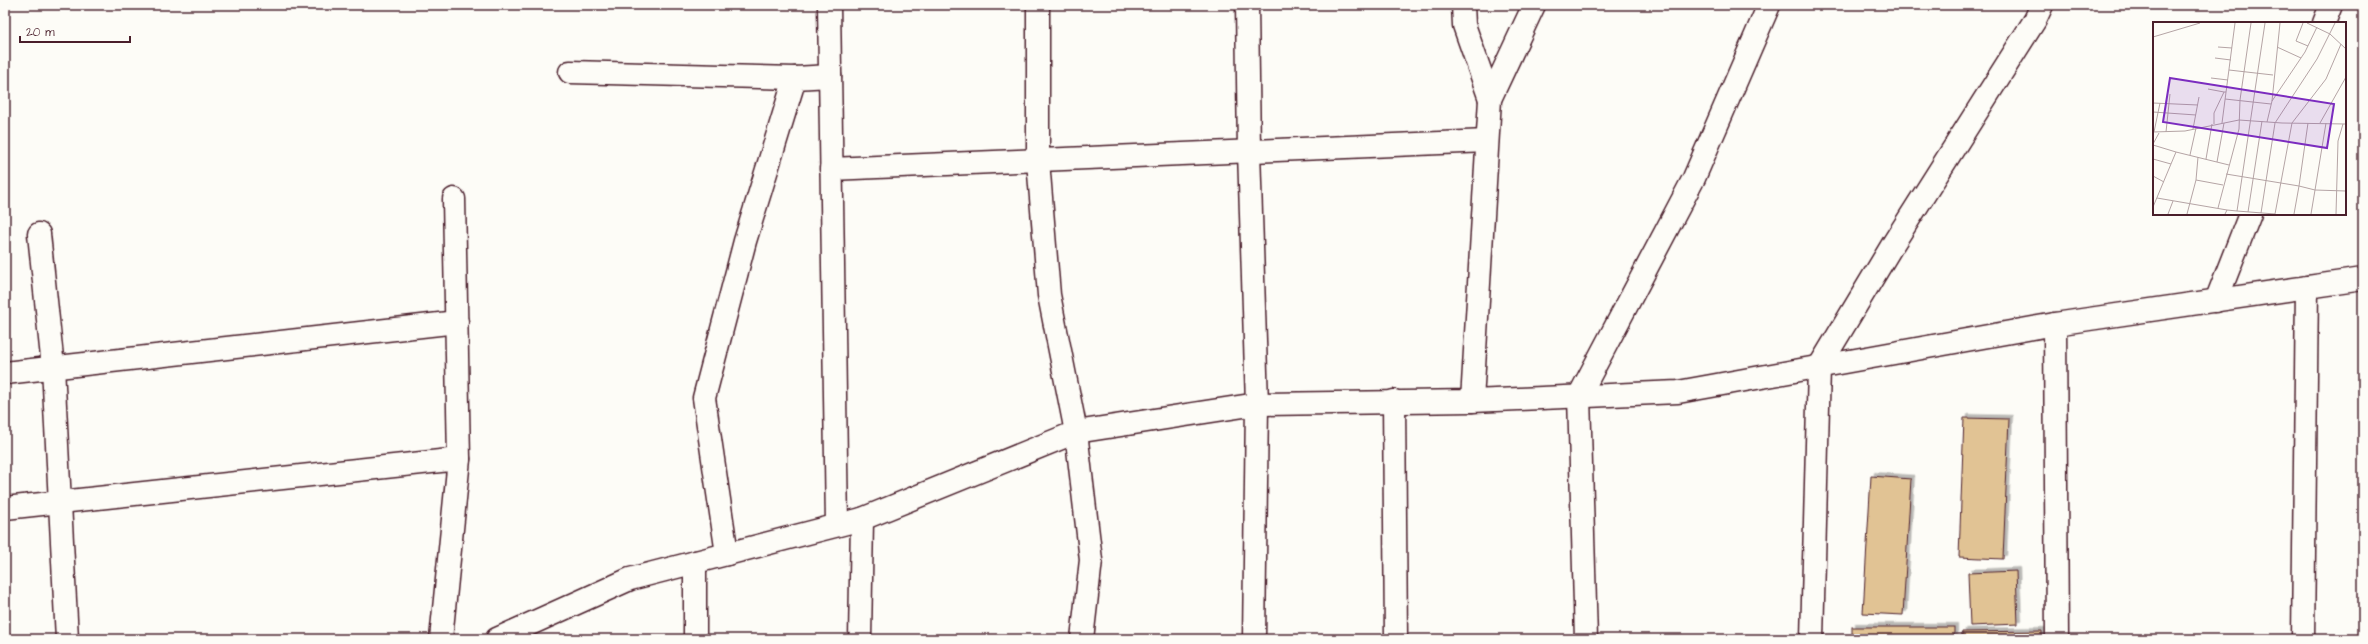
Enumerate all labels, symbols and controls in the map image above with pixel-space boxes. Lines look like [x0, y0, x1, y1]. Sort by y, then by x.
scale bar [20, 18, 130, 44]
inset map [2153, 22, 2346, 215]
text: 20 m [26, 24, 55, 41]

